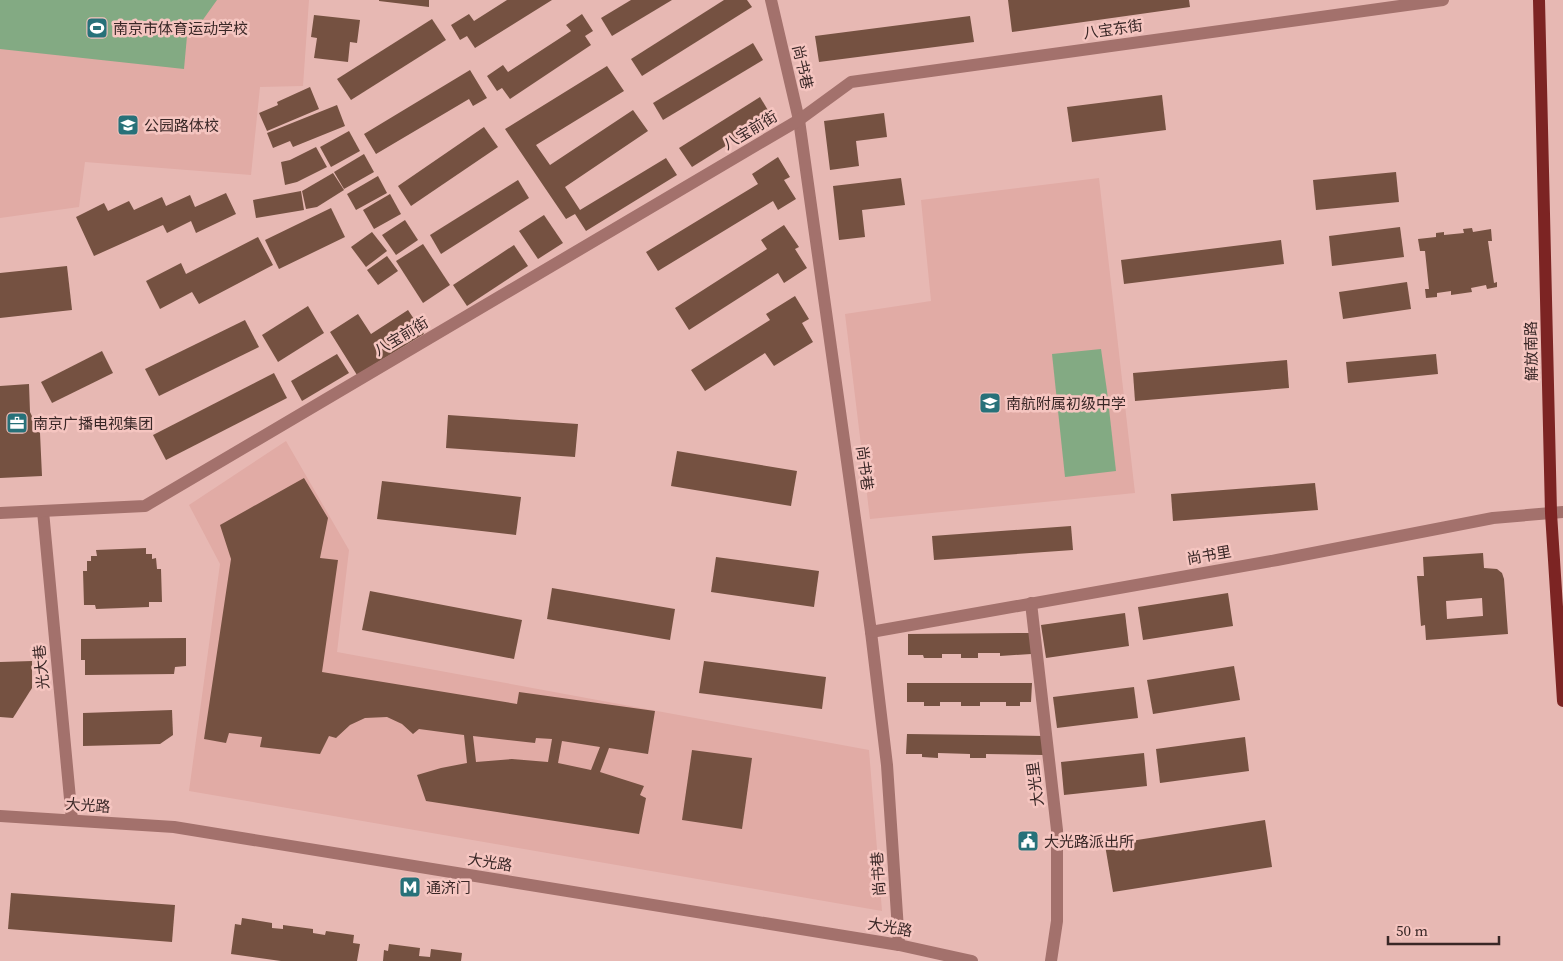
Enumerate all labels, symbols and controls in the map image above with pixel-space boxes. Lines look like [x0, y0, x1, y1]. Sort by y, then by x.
street label: 八宝东街 [1082, 14, 1144, 44]
sports icon: 南京市体育运动学校 [85, 16, 109, 40]
place label: 南京市体育运动学校 [113, 18, 248, 39]
street label: 尚书巷 [788, 43, 818, 91]
street label: 八宝前街 [719, 106, 781, 154]
school or university icon: 公园路体校 [116, 113, 140, 137]
place label: 公园路体校 [144, 115, 219, 136]
street label: 八宝前街 [370, 312, 432, 360]
street label: 解放南路 [1520, 321, 1542, 381]
school or university icon: 南航附属初级中学 [978, 391, 1002, 415]
place label: 南航附属初级中学 [1006, 393, 1126, 414]
office icon: 南京广播电视集团 [5, 411, 29, 435]
place label: 南京广播电视集团 [33, 413, 153, 434]
street label: 尚书巷 [851, 444, 879, 492]
street label: 尚书里 [1185, 541, 1233, 569]
street label: 光大巷 [28, 644, 54, 690]
street label: 大光里 [1022, 760, 1048, 808]
street label: 大光路 [65, 793, 111, 817]
public building icon: 大光路派出所 [1016, 829, 1040, 853]
place label: 大光路派出所 [1044, 831, 1134, 852]
street label: 大光路 [466, 848, 514, 876]
street label: 尚书巷 [866, 851, 890, 897]
metro station icon: 通济门 [398, 875, 422, 899]
place label: 通济门 [426, 877, 471, 898]
street label: 大光路 [866, 913, 914, 941]
scale bar [1388, 914, 1499, 946]
text: 50 m [1396, 920, 1428, 941]

